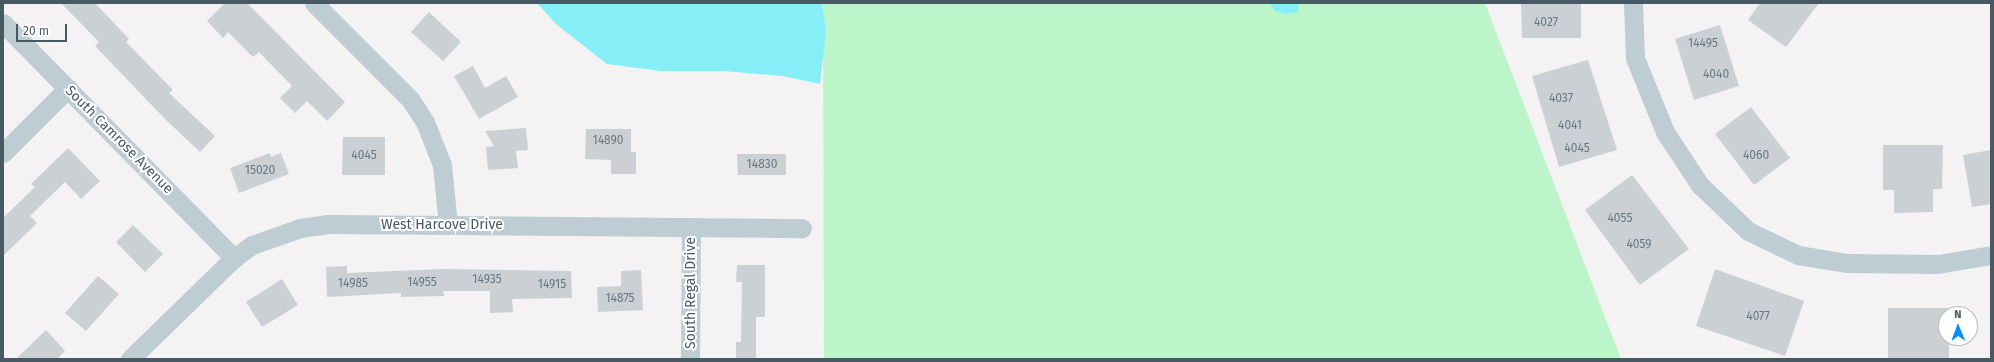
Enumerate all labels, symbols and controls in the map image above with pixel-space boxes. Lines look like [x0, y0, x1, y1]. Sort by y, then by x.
scale bar [18, 16, 69, 42]
house number: 4027 [1534, 16, 1558, 30]
text: 20 m [23, 24, 49, 38]
house number: 14495 [1688, 37, 1718, 51]
house number: 4040 [1703, 68, 1729, 82]
street label: South Camrose Avenue [62, 83, 176, 197]
house number: 4037 [1549, 92, 1573, 106]
house number: 4041 [1558, 119, 1582, 133]
house number: 14890 [593, 134, 623, 148]
house number: 4045 [1564, 142, 1590, 156]
house number: 4045 [351, 149, 377, 163]
house number: 4060 [1743, 149, 1769, 163]
house number: 14830 [747, 158, 777, 172]
house number: 15020 [245, 164, 275, 178]
house number: 4055 [1607, 212, 1633, 226]
street label: West Harcove Drive [381, 217, 503, 233]
street label: South Regal Drive [683, 237, 699, 349]
house number: 4059 [1626, 238, 1652, 252]
house number: 14935 [472, 273, 502, 287]
house number: 14955 [407, 276, 437, 290]
house number: 14985 [338, 277, 368, 291]
house number: 14915 [538, 278, 566, 292]
house number: 14875 [605, 292, 635, 306]
north arrow [1938, 306, 1978, 346]
text: N [1954, 308, 1962, 321]
house number: 4077 [1746, 310, 1770, 324]

